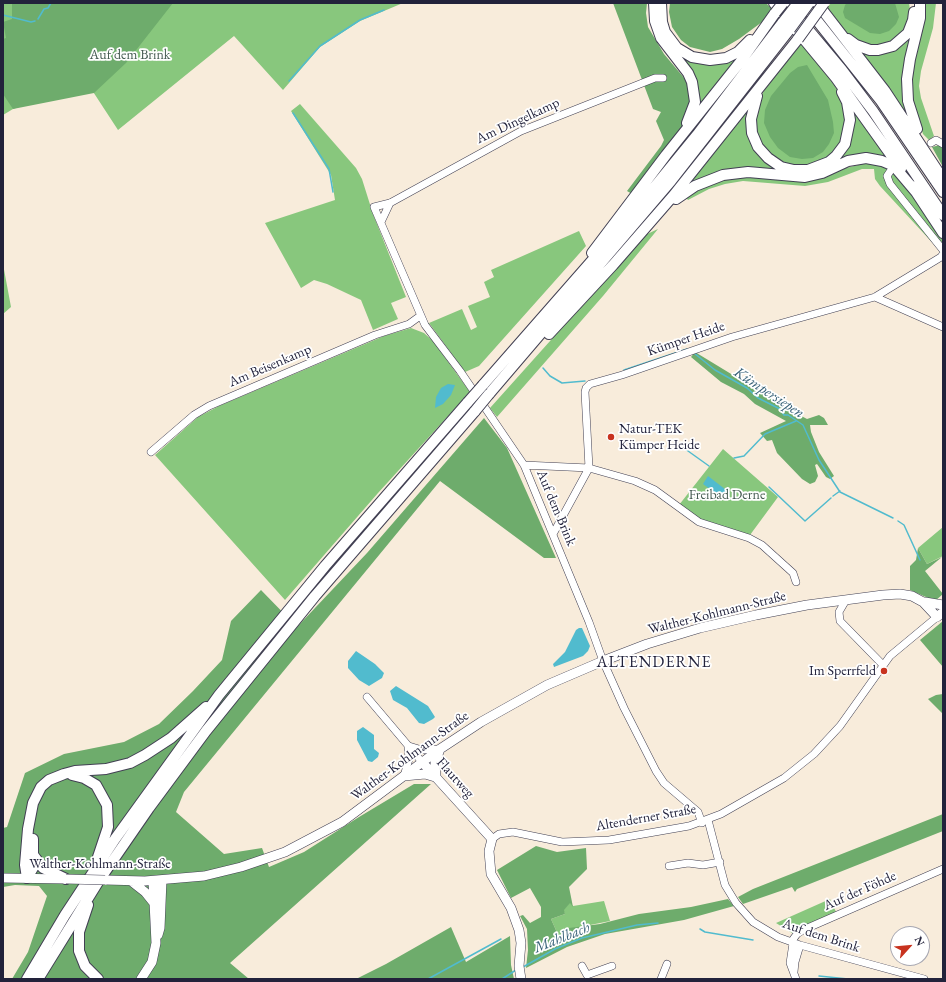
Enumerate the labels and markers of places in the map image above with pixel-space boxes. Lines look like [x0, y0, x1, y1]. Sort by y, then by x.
place label: Natur-TEK Kümper Heide [619, 421, 700, 454]
marker: Natur-TEK Kümper Heide [606, 432, 616, 442]
place label: Im Sperrfeld [809, 663, 876, 679]
marker: Im Sperrfeld [879, 666, 889, 676]

